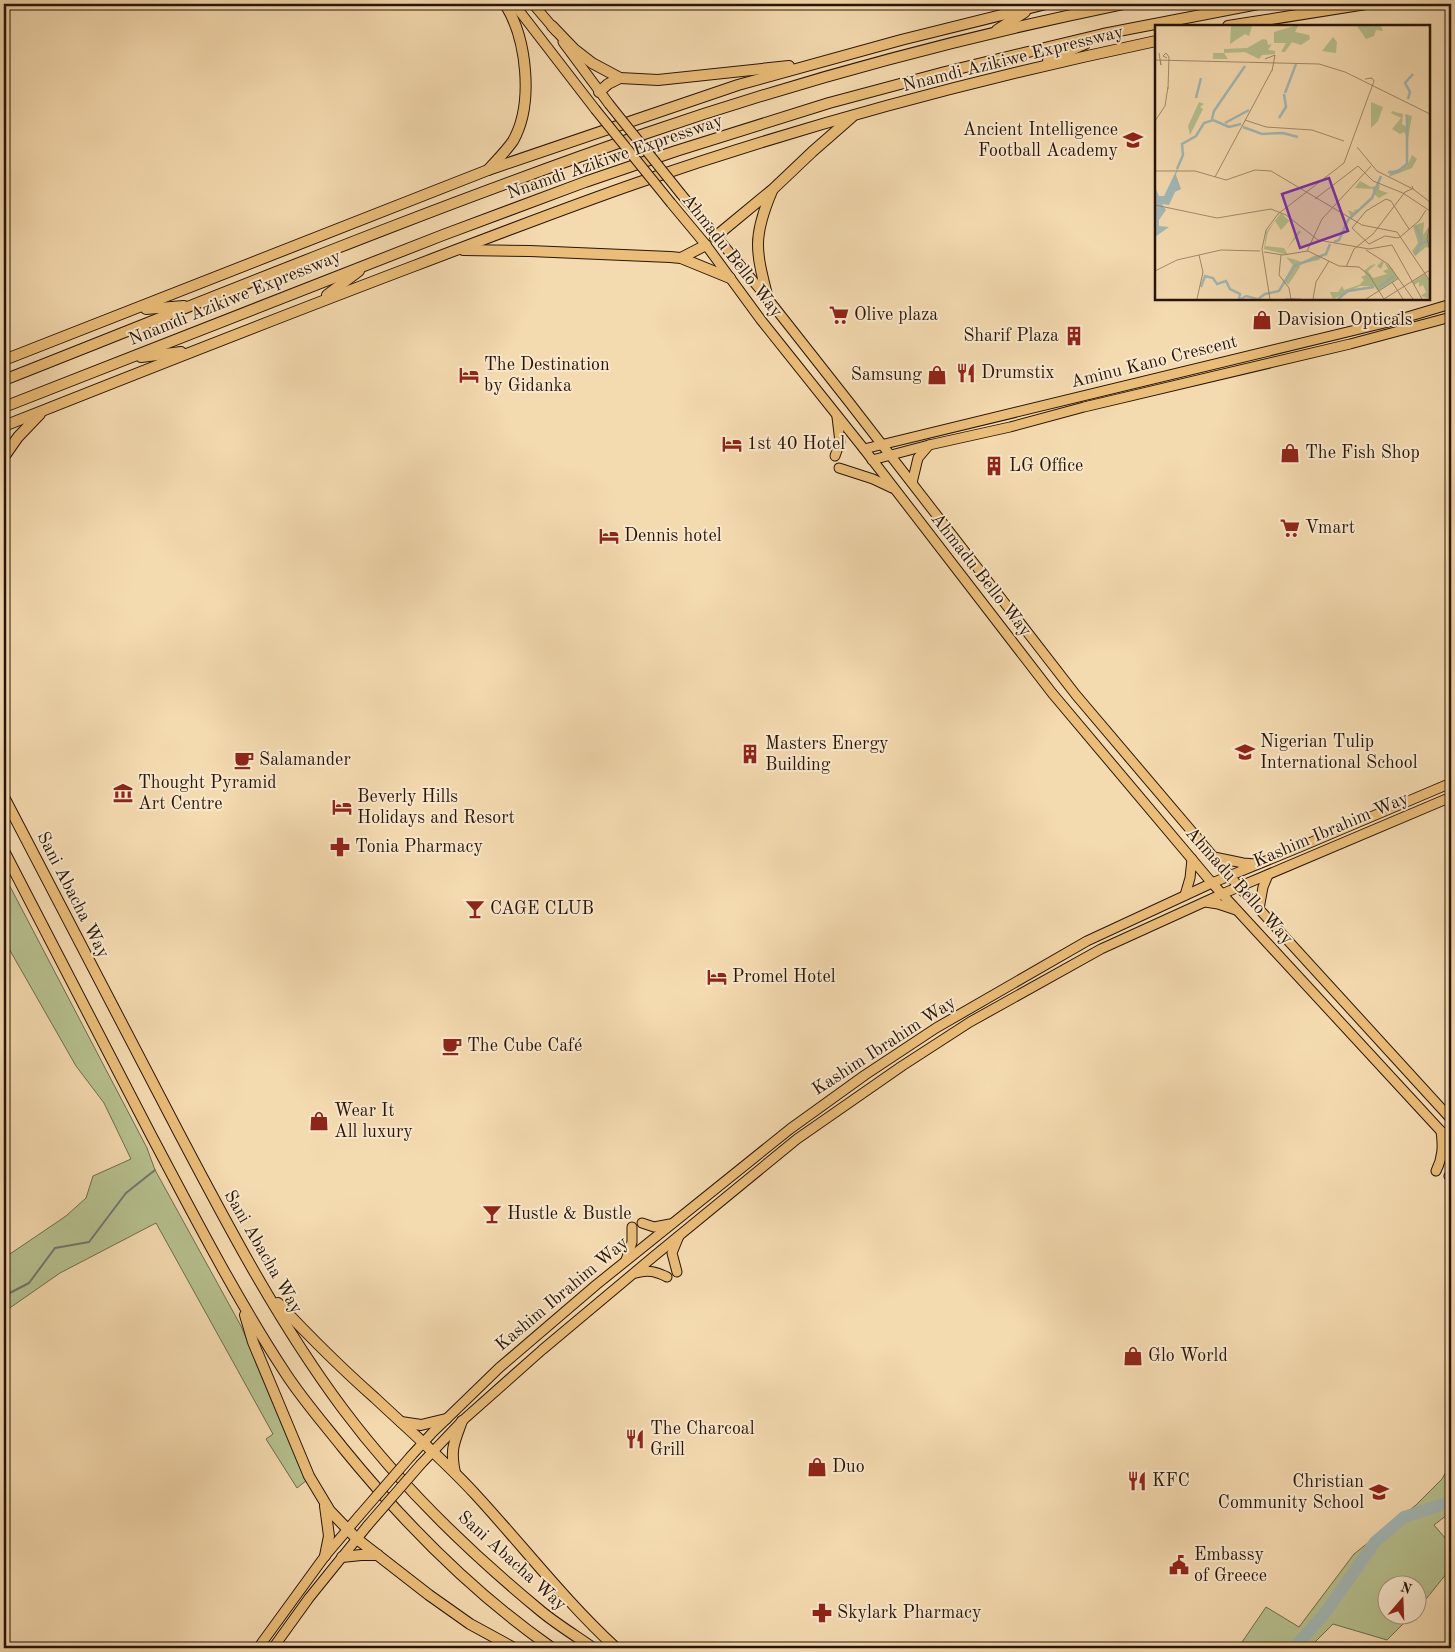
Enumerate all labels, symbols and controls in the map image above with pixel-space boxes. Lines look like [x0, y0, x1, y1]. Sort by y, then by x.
street label: Nnamdi Azikiwe Expressway [901, 23, 1126, 95]
inset map [1155, 25, 1430, 300]
street label: Nnamdi Azikiwe Expressway [505, 111, 726, 202]
place label: Ancient Intelligence Football Academy [963, 121, 1118, 160]
school or university icon: Ancient Intelligence Football Academy [1122, 129, 1144, 151]
street label: Ahmadu Bello Way [678, 191, 786, 321]
street label: Nnamdi Azikiwe Expressway [126, 247, 344, 349]
supermarket icon: Olive plaza [828, 304, 850, 326]
place label: Olive plaza [854, 306, 938, 324]
shop icon: Davision Opticals [1251, 309, 1273, 331]
place label: Davision Opticals [1277, 311, 1413, 329]
building icon: Sharif Plaza [1063, 325, 1085, 347]
place label: Sharif Plaza [963, 327, 1059, 345]
street label: Aminu Kano Crescent [1069, 333, 1239, 391]
place label: The Destination by Gidanka [484, 356, 610, 395]
restaurant icon: Drumstix [955, 362, 977, 384]
hotel icon: The Destination by Gidanka [458, 364, 480, 386]
shop icon: Samsung [926, 364, 948, 386]
place label: Drumstix [981, 364, 1055, 382]
place label: Samsung [851, 366, 922, 384]
hotel icon: 1st 40 Hotel [721, 433, 743, 455]
place label: 1st 40 Hotel [747, 435, 845, 453]
shop icon: The Fish Shop [1279, 442, 1301, 464]
place label: The Fish Shop [1305, 444, 1420, 462]
building icon: LG Office [983, 455, 1005, 477]
place label: LG Office [1009, 457, 1083, 475]
street label: Ahmadu Bello Way [927, 510, 1035, 640]
supermarket icon: Vmart [1279, 517, 1301, 539]
place label: Vmart [1305, 519, 1355, 537]
hotel icon: Dennis hotel [598, 525, 620, 547]
place label: Dennis hotel [624, 527, 722, 545]
place label: Nigerian Tulip International School [1260, 733, 1418, 772]
place label: Masters Energy Building [765, 735, 889, 774]
school or university icon: Nigerian Tulip International School [1234, 741, 1256, 763]
building icon: Masters Energy Building [739, 743, 761, 765]
cafe icon: Salamander [233, 749, 255, 771]
place label: Salamander [259, 751, 351, 769]
place label: Thought Pyramid Art Centre [138, 774, 277, 813]
museum icon: Thought Pyramid Art Centre [112, 782, 134, 804]
place label: Beverly Hills Holidays and Resort [357, 788, 515, 827]
street label: Kashim Ibrahim Way [1251, 789, 1412, 871]
hotel icon: Beverly Hills Holidays and Resort [331, 796, 353, 818]
street label: Ahmadu Bello Way [1182, 824, 1297, 949]
street label: Sani Abacha Way [33, 829, 113, 961]
pharmacy icon: Tonia Pharmacy [329, 836, 351, 858]
place label: Tonia Pharmacy [355, 838, 483, 856]
bar icon: CAGE CLUB [464, 898, 486, 920]
place label: CAGE CLUB [490, 900, 594, 918]
hotel icon: Promel Hotel [706, 966, 728, 988]
place label: Promel Hotel [732, 968, 836, 986]
street label: Kashim Ibrahim Way [809, 993, 959, 1099]
cafe icon: The Cube Café [441, 1035, 463, 1057]
place label: The Cube Café [467, 1037, 582, 1055]
place label: Wear It All luxury [334, 1102, 413, 1141]
shop icon: Wear It All luxury [308, 1110, 330, 1132]
street label: Sani Abacha Way [220, 1187, 306, 1317]
bar icon: Hustle & Bustle [481, 1203, 503, 1225]
place label: Hustle & Bustle [507, 1205, 632, 1223]
street label: Kashim Ibrahim Way [492, 1233, 632, 1355]
shop icon: Glo World [1122, 1345, 1144, 1367]
place label: Glo World [1148, 1347, 1228, 1365]
place label: The Charcoal Grill [650, 1420, 755, 1459]
restaurant icon: The Charcoal Grill [624, 1428, 646, 1450]
shop icon: Duo [806, 1456, 828, 1478]
place label: Duo [832, 1458, 865, 1476]
restaurant icon: KFC [1126, 1470, 1148, 1492]
place label: KFC [1152, 1472, 1190, 1490]
place label: Christian Community School [1218, 1473, 1364, 1512]
school or university icon: Christian Community School [1368, 1481, 1390, 1503]
street label: Sani Abacha Way [454, 1508, 570, 1615]
place label: Embassy of Greece [1194, 1546, 1267, 1585]
public building icon: Embassy of Greece [1168, 1554, 1190, 1576]
north arrow [1378, 1574, 1428, 1624]
text: N [1399, 1580, 1414, 1597]
pharmacy icon: Skylark Pharmacy [811, 1602, 833, 1624]
place label: Skylark Pharmacy [837, 1604, 982, 1622]

